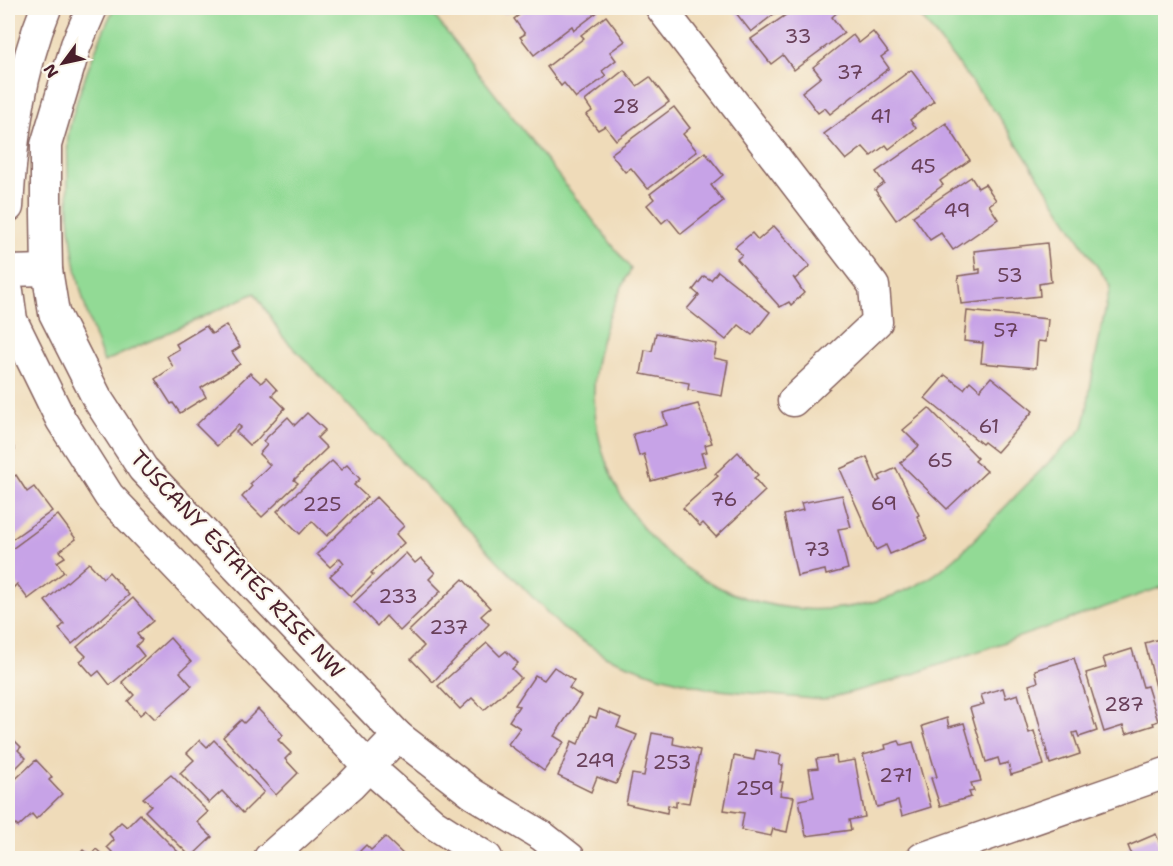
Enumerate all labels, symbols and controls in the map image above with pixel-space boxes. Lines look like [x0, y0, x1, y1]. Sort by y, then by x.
house number: 33 [785, 23, 811, 49]
north arrow [33, 33, 93, 93]
house number: 37 [837, 59, 863, 85]
text: N [39, 60, 63, 82]
house number: 28 [612, 93, 640, 119]
house number: 41 [870, 103, 892, 129]
house number: 45 [910, 153, 936, 179]
house number: 49 [943, 197, 971, 223]
house number: 53 [997, 262, 1023, 288]
house number: 57 [993, 317, 1019, 343]
house number: 61 [979, 413, 999, 439]
street label: TUSCANY ESTATES RISE NW [124, 444, 351, 685]
house number: 65 [927, 447, 953, 473]
house number: 76 [710, 486, 738, 512]
house number: 69 [871, 490, 897, 516]
house number: 225 [303, 491, 341, 517]
house number: 73 [804, 536, 830, 562]
house number: 233 [378, 583, 418, 609]
house number: 237 [429, 614, 469, 640]
house number: 287 [1104, 691, 1144, 717]
house number: 249 [575, 747, 615, 773]
house number: 253 [653, 749, 691, 775]
house number: 271 [879, 762, 913, 788]
house number: 259 [736, 775, 774, 801]

